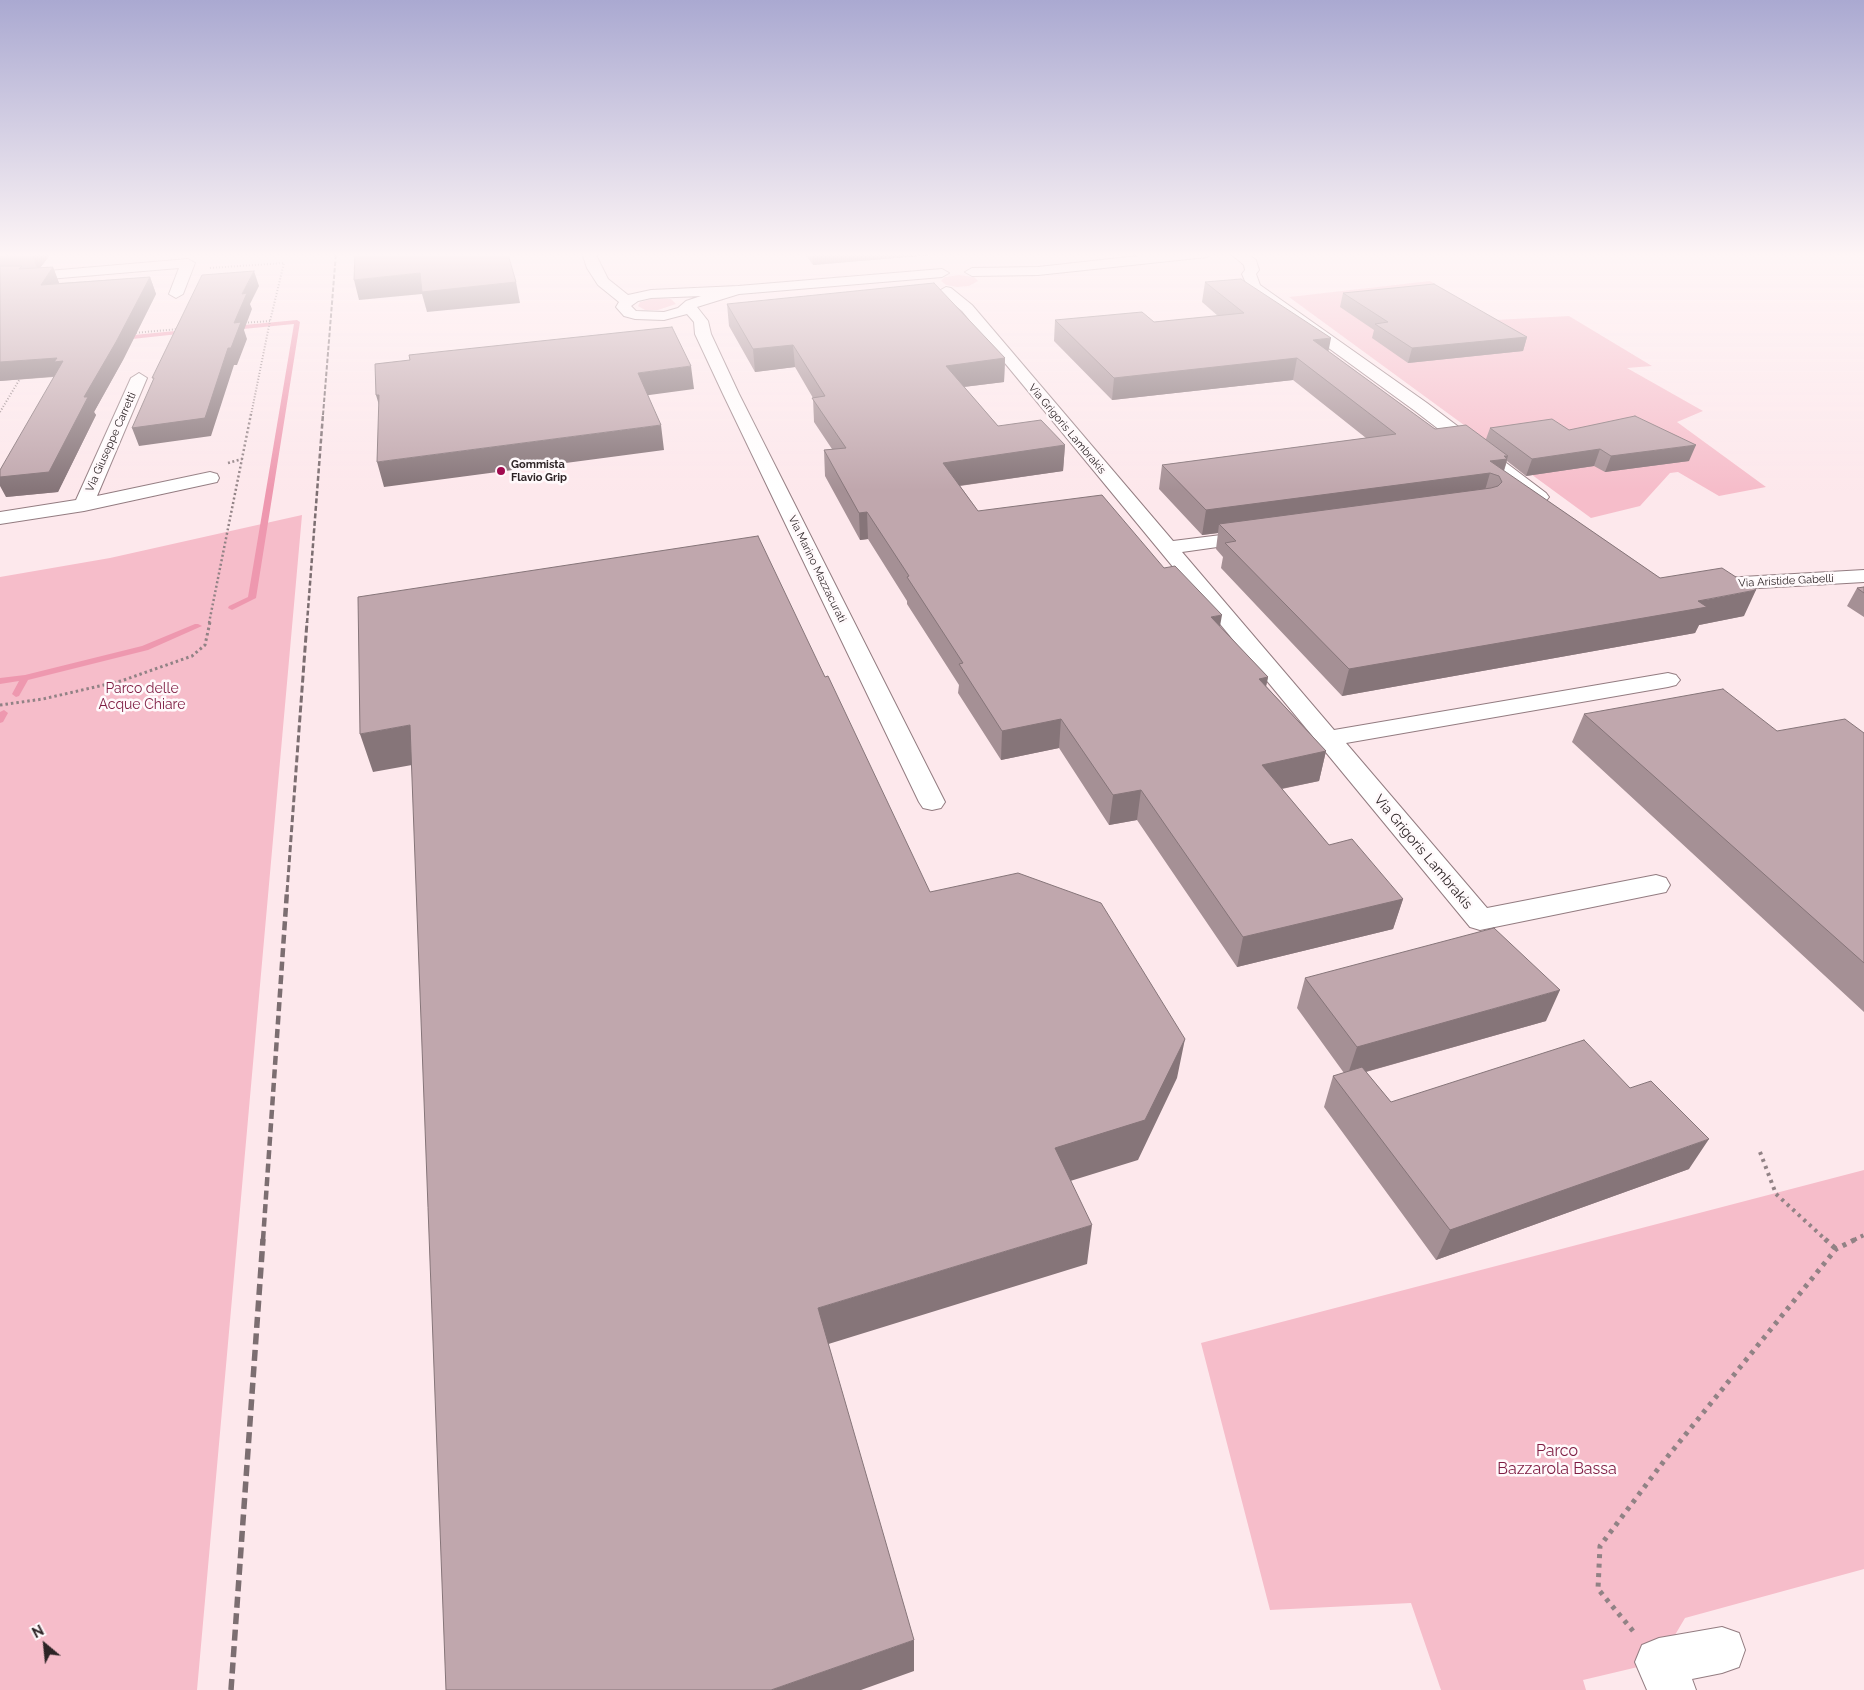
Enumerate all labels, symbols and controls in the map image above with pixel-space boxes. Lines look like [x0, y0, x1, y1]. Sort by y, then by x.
street label: Via Grigoris Lambrakis [1026, 381, 1108, 477]
street label: Via Giuseppe Carretti [83, 390, 139, 494]
place label: Gommista Flavio Grip [511, 458, 567, 484]
marker: Gommista Flavio Grip [495, 465, 507, 477]
street label: Via Marino Mazzacurati [785, 513, 849, 625]
street label: Via Aristide Gabelli [1738, 572, 1834, 590]
park label: Parco delle Acque Chiare [99, 681, 185, 714]
street label: Via Grigoris Lambrakis [1370, 791, 1476, 913]
park label: Parco Bazzarola Bassa [1497, 1441, 1617, 1479]
north arrow [20, 1620, 70, 1670]
text: N [29, 1622, 46, 1641]

